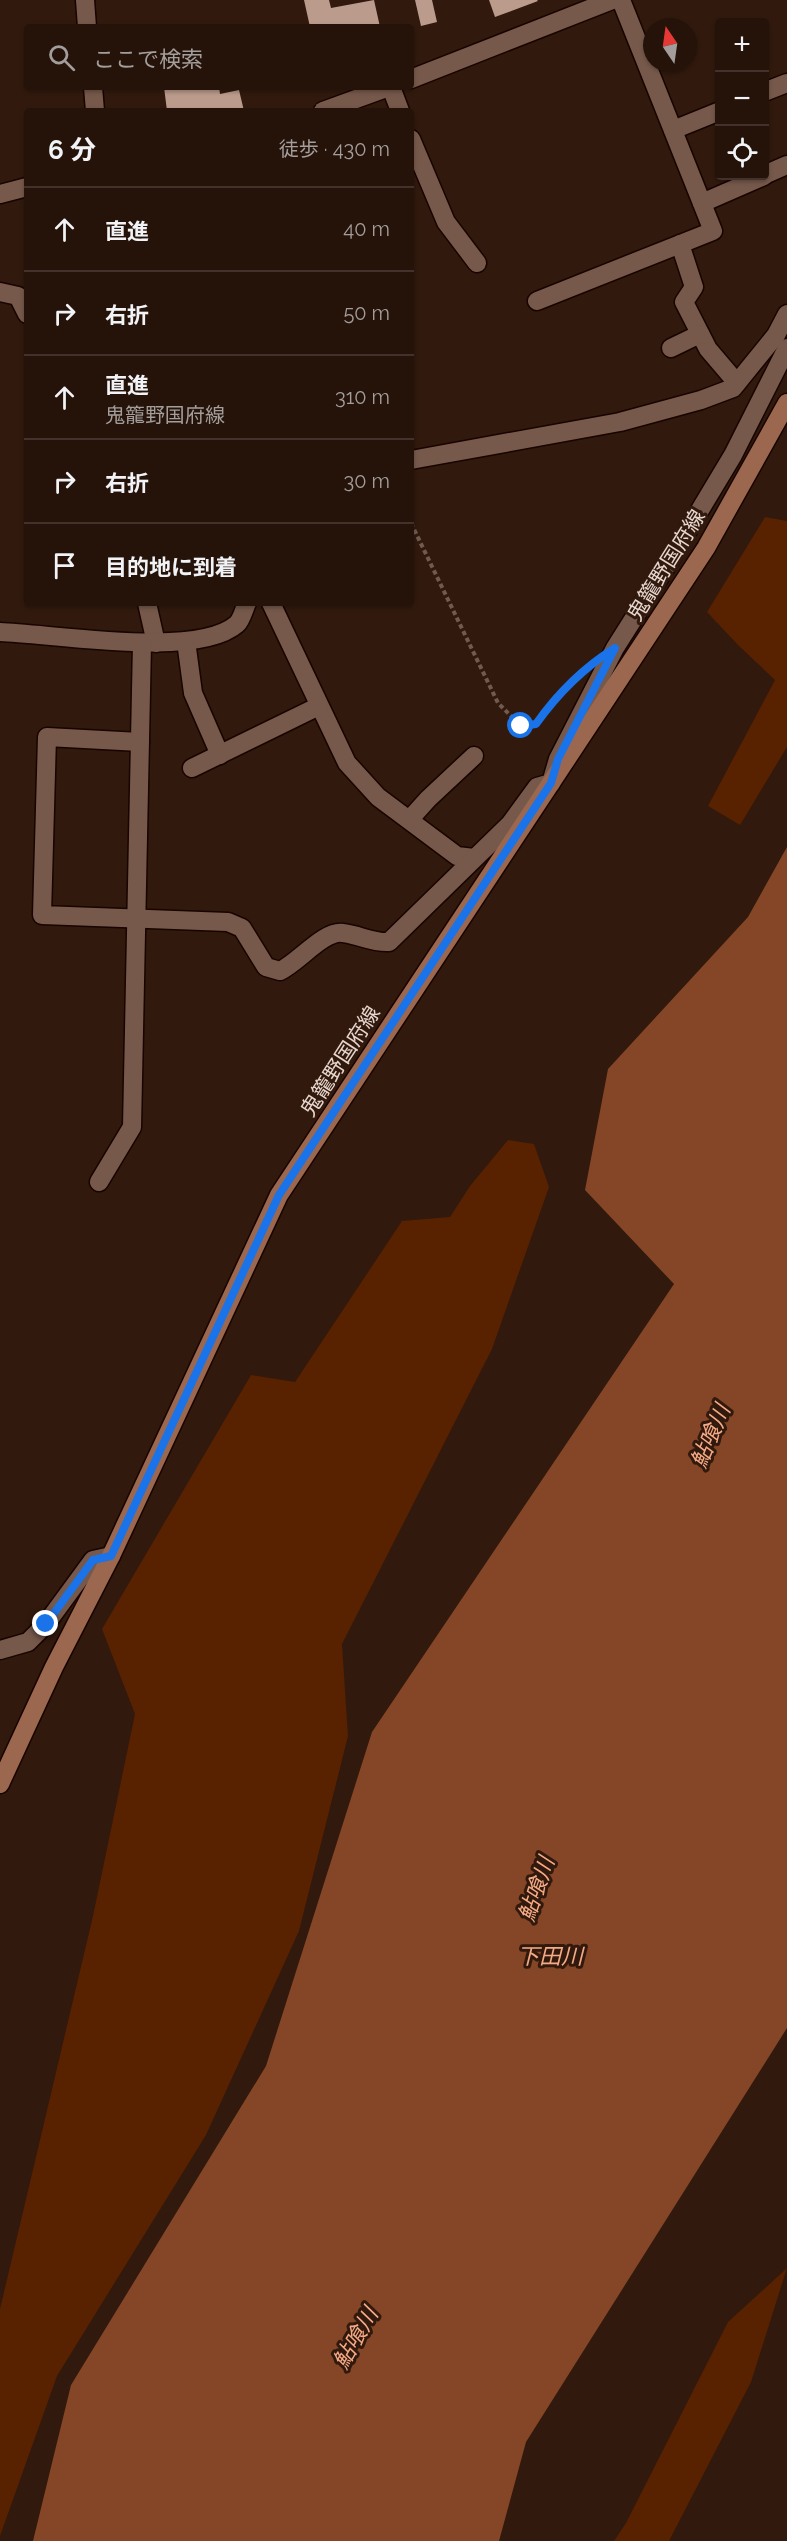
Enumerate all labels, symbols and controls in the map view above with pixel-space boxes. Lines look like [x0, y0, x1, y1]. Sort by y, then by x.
north arrow [643, 18, 697, 72]
map controls [715, 18, 769, 180]
button: + [715, 18, 769, 72]
search box [24, 24, 414, 90]
icon: search [45, 41, 78, 74]
text: ここで検索 [93, 46, 203, 72]
button: − [715, 72, 769, 126]
button: locate [715, 126, 769, 180]
text: 6 分 [48, 135, 96, 165]
text: 徒歩 · 430 m [279, 137, 390, 161]
icon: ahead [48, 213, 81, 246]
text: 40 m [343, 217, 390, 241]
text: 直進 [105, 218, 149, 244]
icon: right [48, 297, 81, 330]
text: 50 m [343, 301, 390, 325]
text: 右折 [105, 302, 149, 328]
text: 直進 [105, 372, 149, 398]
icon: ahead [48, 381, 81, 414]
text: 310 m [335, 385, 390, 409]
text: 鬼籠野国府線 [105, 403, 225, 427]
icon: right [48, 465, 81, 498]
text: 30 m [344, 469, 390, 493]
text: 右折 [105, 470, 149, 496]
street label: 鬼籠野国府線 [622, 505, 710, 625]
icon: arrive [48, 549, 81, 582]
text: 目的地に到着 [105, 554, 237, 580]
route start [507, 712, 533, 738]
street label: 鬼籠野国府線 [295, 1001, 385, 1121]
water label: 鮎喰川 [685, 1399, 736, 1471]
route end [32, 1610, 58, 1636]
water label: 鮎喰川 [513, 1852, 560, 1924]
water label: 下田川 [517, 1943, 585, 1969]
water label: 鮎喰川 [327, 2301, 384, 2373]

